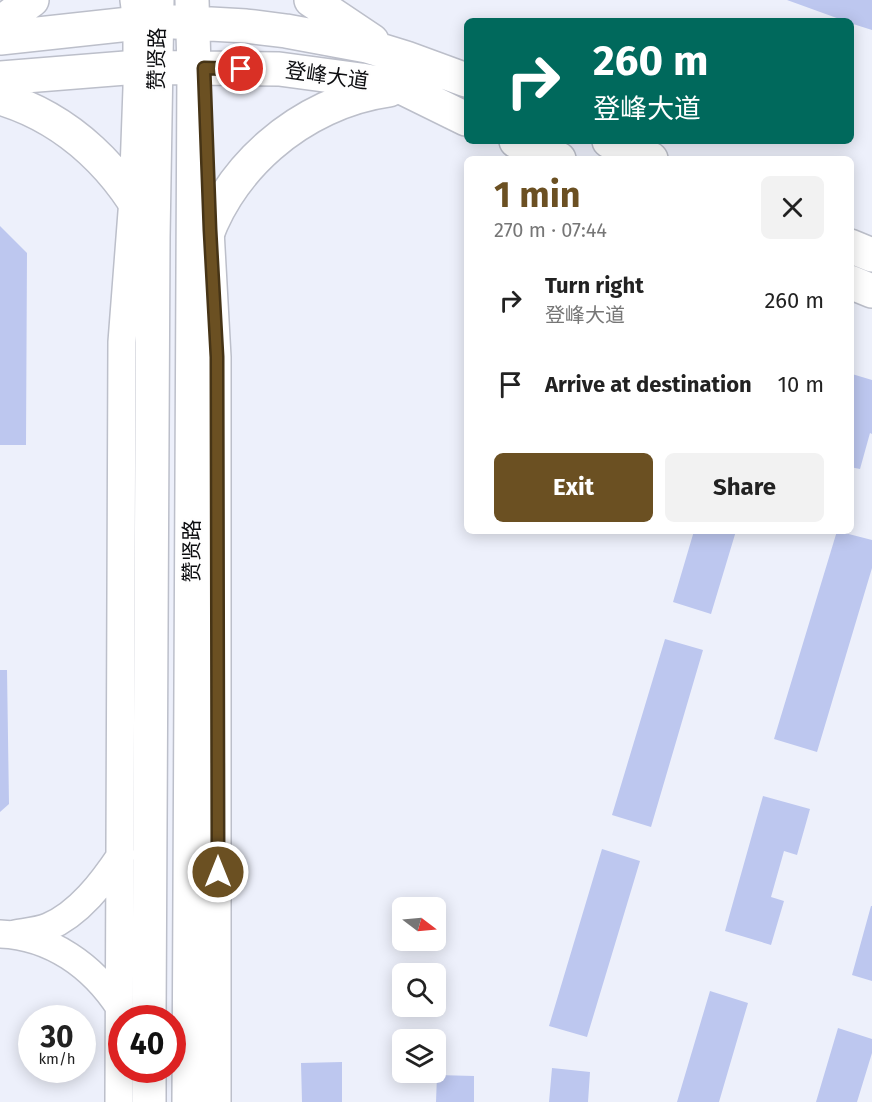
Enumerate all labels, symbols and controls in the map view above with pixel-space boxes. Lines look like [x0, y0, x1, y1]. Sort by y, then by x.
street label: 赞贤路 [143, 27, 171, 91]
text: 260 m [593, 36, 708, 86]
icon: right [494, 42, 572, 120]
pin [215, 43, 266, 94]
icon: arrive [224, 52, 257, 85]
street label: 登峰大道 [284, 57, 370, 95]
text: 登峰大道 [593, 93, 701, 125]
text: 1 min [494, 173, 581, 217]
button: close [761, 176, 824, 239]
text: 270 m · 07:44 [494, 218, 607, 242]
text: Turn right [545, 272, 644, 299]
icon: right [494, 284, 527, 317]
text: 260 m [764, 287, 824, 314]
text: 登峰大道 [545, 303, 625, 327]
icon: arrive [494, 368, 527, 401]
text: Arrive at destination [545, 371, 752, 398]
text: 10 m [778, 371, 824, 398]
button: Exit [494, 453, 653, 522]
button: Share [665, 453, 824, 522]
street label: 赞贤路 [179, 520, 205, 583]
position arrow [186, 840, 250, 904]
north arrow [392, 897, 446, 951]
map controls [392, 897, 446, 1083]
button: search [392, 963, 446, 1017]
speed limit sign: 40 [108, 1005, 186, 1083]
text: 30 [40, 1019, 74, 1055]
button: layers [392, 1029, 446, 1083]
text: km/h [38, 1050, 76, 1068]

